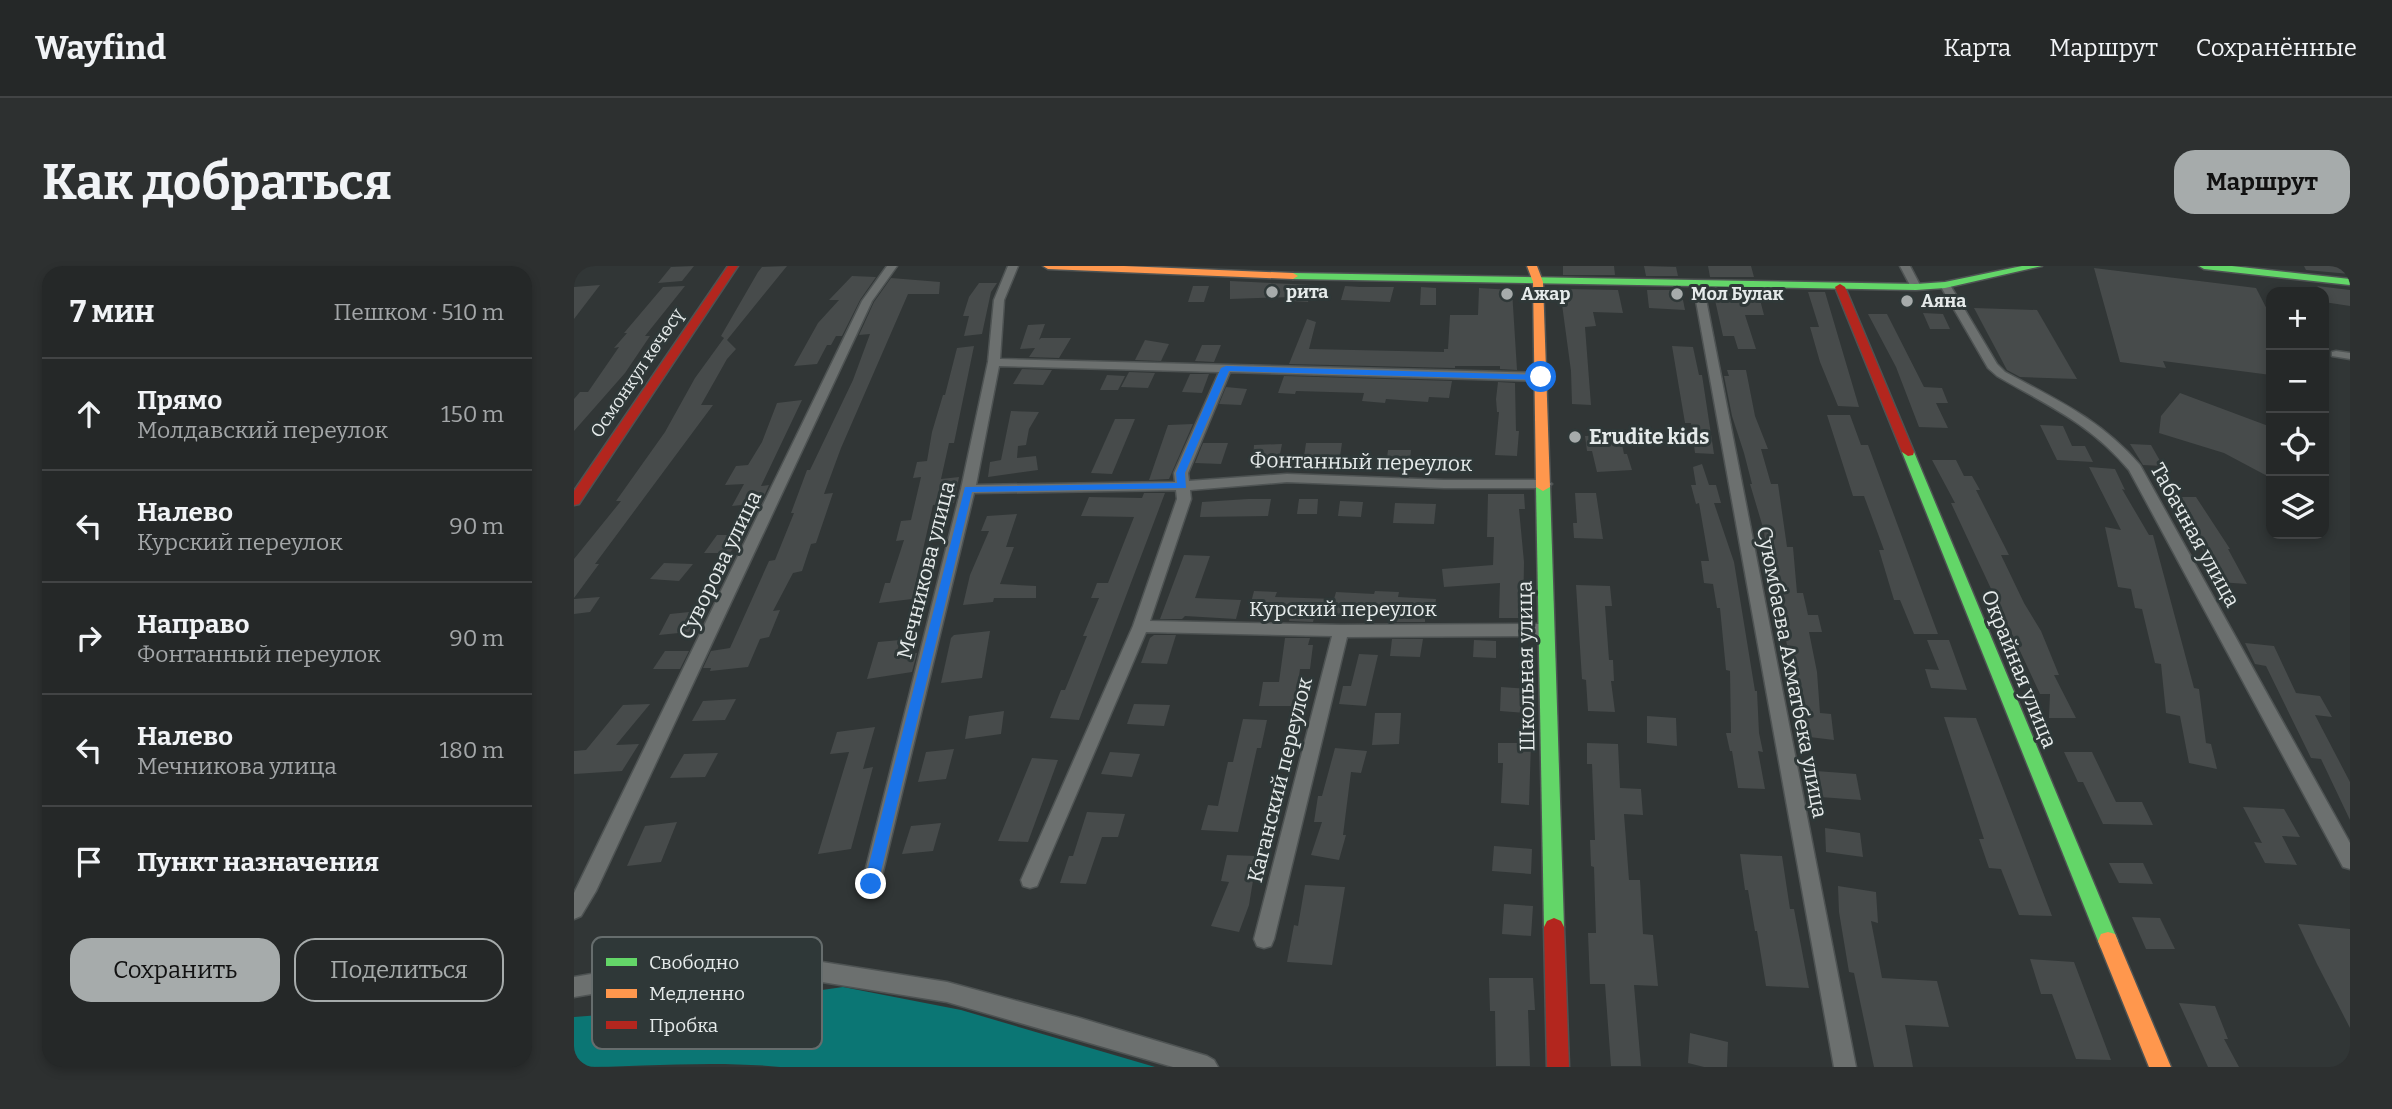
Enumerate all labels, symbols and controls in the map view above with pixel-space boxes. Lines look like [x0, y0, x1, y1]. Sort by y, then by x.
text: Wayfind [35, 28, 166, 68]
text: Карта [1943, 34, 2011, 62]
text: Маршрут [2049, 34, 2158, 62]
text: Сохранённые [2196, 34, 2357, 62]
button: Маршрут [2174, 150, 2350, 214]
text: Как добраться [42, 153, 392, 212]
place label: рита [1286, 281, 1328, 303]
place label: Ажар [1521, 283, 1570, 305]
place label: Мол Булак [1691, 283, 1784, 305]
marker: рита [1264, 284, 1280, 300]
marker: Ажар [1499, 286, 1515, 302]
marker: Мол Булак [1669, 286, 1685, 302]
map controls [2266, 287, 2329, 539]
button: + [2266, 287, 2329, 350]
place label: Аяна [1921, 290, 1966, 312]
marker: Аяна [1899, 293, 1915, 309]
text: 7 мин [70, 294, 154, 330]
text: Пешком · 510 m [334, 298, 504, 326]
street label: Осмонкул көчөсү [586, 304, 689, 442]
button: − [2266, 350, 2329, 413]
route start [1525, 361, 1556, 392]
text: Прямо [137, 385, 222, 416]
icon: ahead [70, 395, 108, 433]
text: 150 m [441, 400, 504, 428]
button: locate [2266, 413, 2329, 476]
text: Молдавский переулок [137, 416, 388, 444]
place label: Erudite kids [1589, 424, 1709, 450]
marker: Erudite kids [1567, 429, 1583, 445]
street label: Фонтанный переулок [1249, 447, 1473, 477]
street label: Табачная улица [2145, 458, 2246, 612]
button: layers [2266, 476, 2329, 539]
street label: Мечникова улица [891, 478, 961, 662]
street label: Суворова улица [673, 486, 767, 644]
text: Налево [137, 497, 233, 528]
icon: left [70, 507, 108, 545]
text: 90 m [449, 512, 504, 540]
street label: Суюмбаева Ахматбека улица [1751, 524, 1833, 821]
text: Курский переулок [137, 528, 343, 556]
street label: Школьная улица [1512, 580, 1540, 752]
street label: Окрайная улица [1975, 586, 2063, 752]
street label: Курский переулок [1249, 596, 1438, 622]
text: Направо [137, 609, 250, 640]
icon: right [70, 619, 108, 657]
text: 90 m [449, 624, 504, 652]
text: Фонтанный переулок [137, 640, 381, 668]
street label: Каганский переулок [1242, 674, 1318, 885]
text: Налево [137, 721, 233, 752]
icon: left [70, 731, 108, 769]
text: 180 m [440, 736, 504, 764]
text: Мечникова улица [137, 752, 337, 780]
icon: arrive [70, 843, 108, 881]
text: Пункт назначения [137, 847, 379, 878]
route end [855, 868, 886, 899]
legend [592, 937, 822, 1049]
button: Сохранить [70, 938, 280, 1002]
button: Поделиться [294, 938, 504, 1002]
text: Свободно [649, 951, 739, 974]
text: Медленно [649, 982, 745, 1005]
text: Пробка [649, 1014, 719, 1037]

